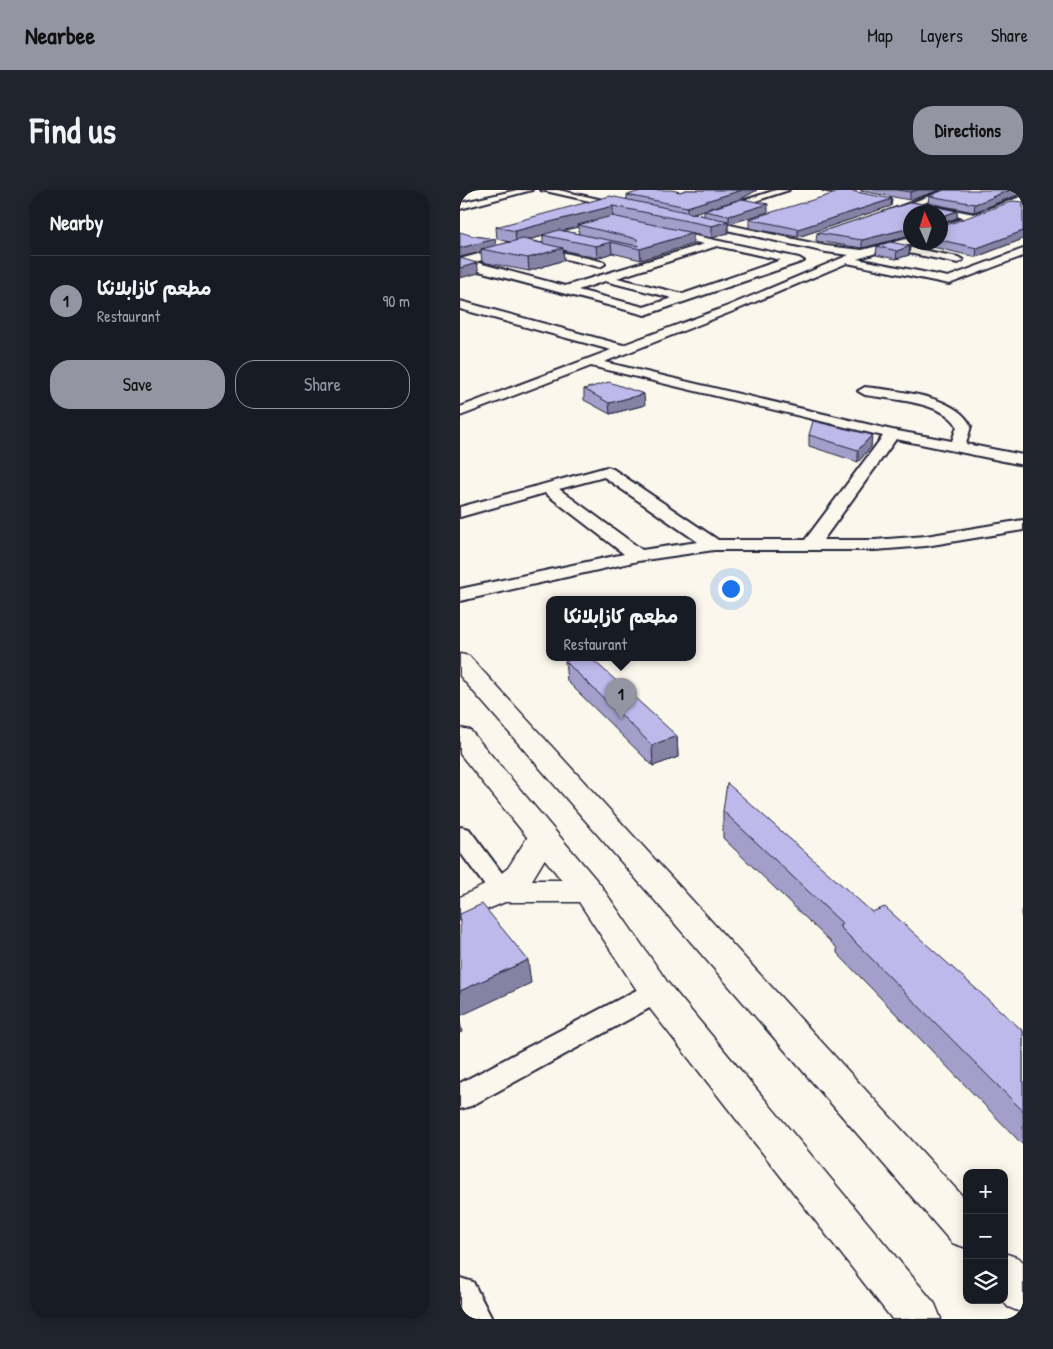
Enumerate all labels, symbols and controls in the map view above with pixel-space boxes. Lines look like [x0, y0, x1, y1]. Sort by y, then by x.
text: Nearbee [25, 19, 95, 51]
text: Map [867, 23, 893, 48]
text: Layers [921, 23, 963, 48]
text: Share [991, 23, 1028, 48]
button: Directions [913, 106, 1023, 155]
text: Find us [30, 107, 116, 154]
north arrow [903, 205, 948, 250]
text: Nearby [50, 208, 103, 237]
text: مطعم كازابلانكا [97, 275, 211, 301]
text: 1 [63, 290, 69, 312]
text: 90 m [382, 290, 410, 312]
text: Restaurant [97, 305, 160, 327]
button: Save [50, 360, 225, 409]
button: Share [235, 360, 410, 409]
your location [718, 576, 744, 602]
popup [546, 596, 696, 661]
text: مطعم كازابلانكا [564, 603, 678, 629]
text: Restaurant [564, 633, 627, 655]
pin: 1 [605, 678, 637, 719]
map controls [963, 1169, 1008, 1304]
button: + [963, 1169, 1008, 1214]
button: − [963, 1214, 1008, 1259]
button: layers [963, 1259, 1008, 1304]

